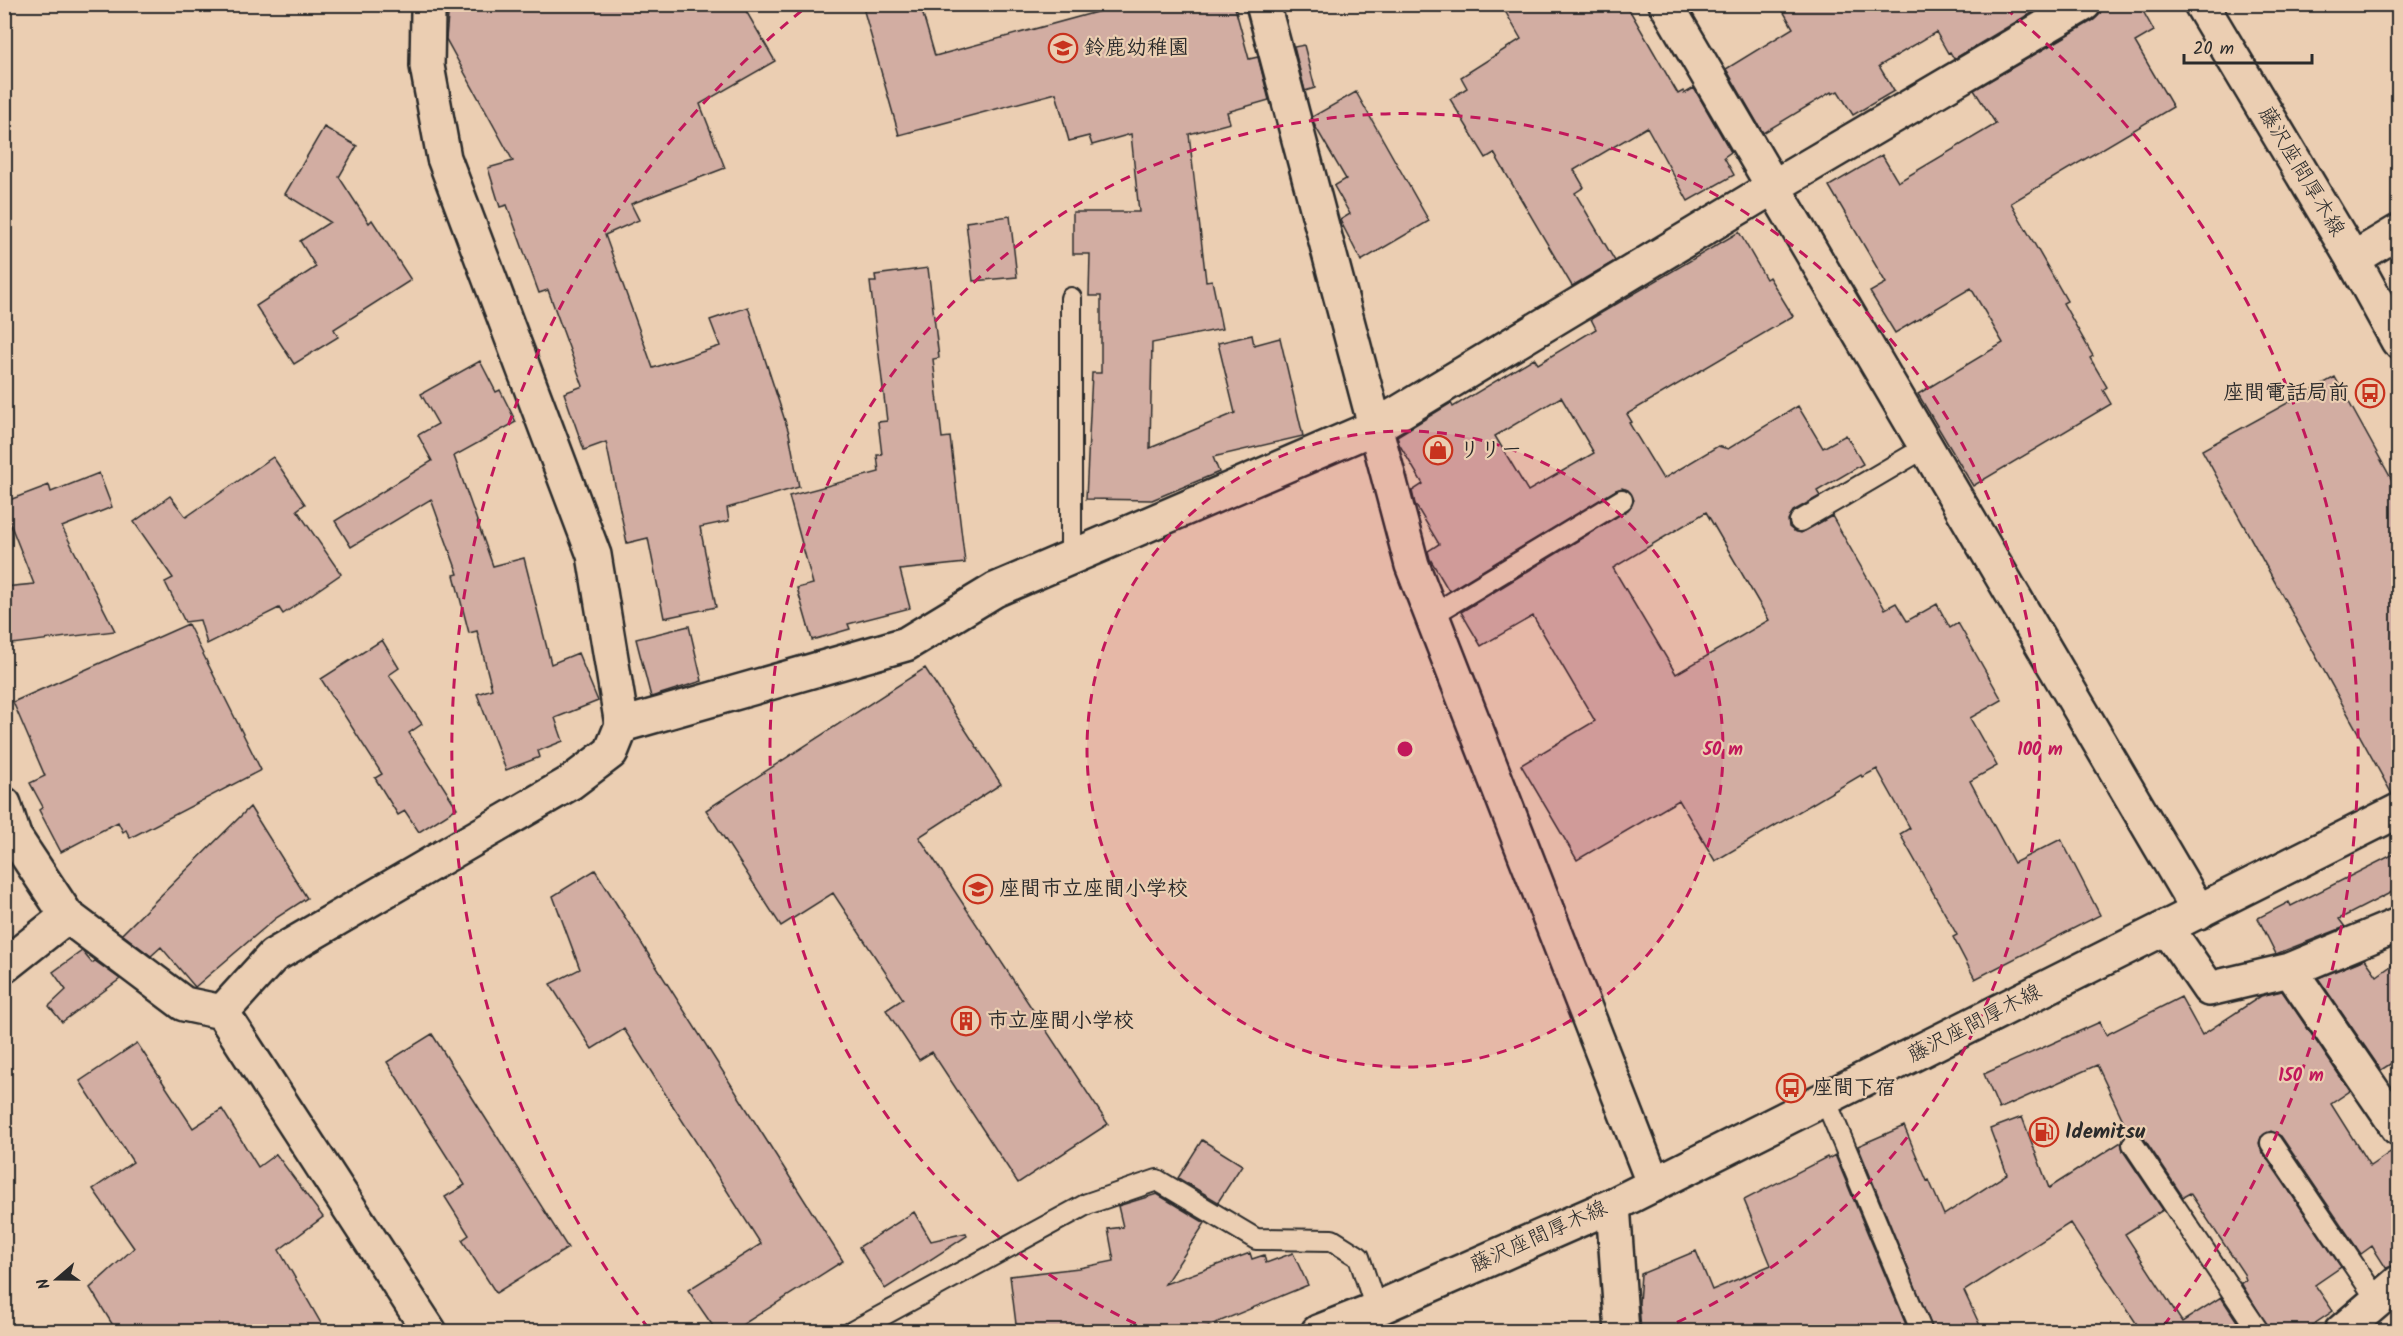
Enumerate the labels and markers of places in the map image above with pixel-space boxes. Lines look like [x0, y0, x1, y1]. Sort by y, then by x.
school or university icon: 鈴鹿幼稚園 [1047, 32, 1079, 64]
place label: 鈴鹿幼稚園 [1084, 32, 1189, 65]
place label: 座間電話局前 [2223, 377, 2349, 410]
bus stop icon: 座間電話局前 [2354, 377, 2386, 409]
shop icon: リリー [1422, 434, 1454, 466]
place label: リリー [1459, 434, 1522, 467]
centre of rings [1395, 739, 1415, 759]
school or university icon: 座間市立座間小学校 [962, 873, 994, 905]
place label: 座間市立座間小学校 [999, 873, 1188, 906]
building icon: 市立座間小学校 [950, 1005, 982, 1037]
place label: 市立座間小学校 [987, 1005, 1134, 1038]
bus stop icon: 座間下宿 [1775, 1072, 1807, 1104]
place label: 座間下宿 [1812, 1072, 1896, 1105]
fuel station icon: Idemitsu [2028, 1116, 2060, 1148]
place label: Idemitsu [2065, 1116, 2146, 1149]

